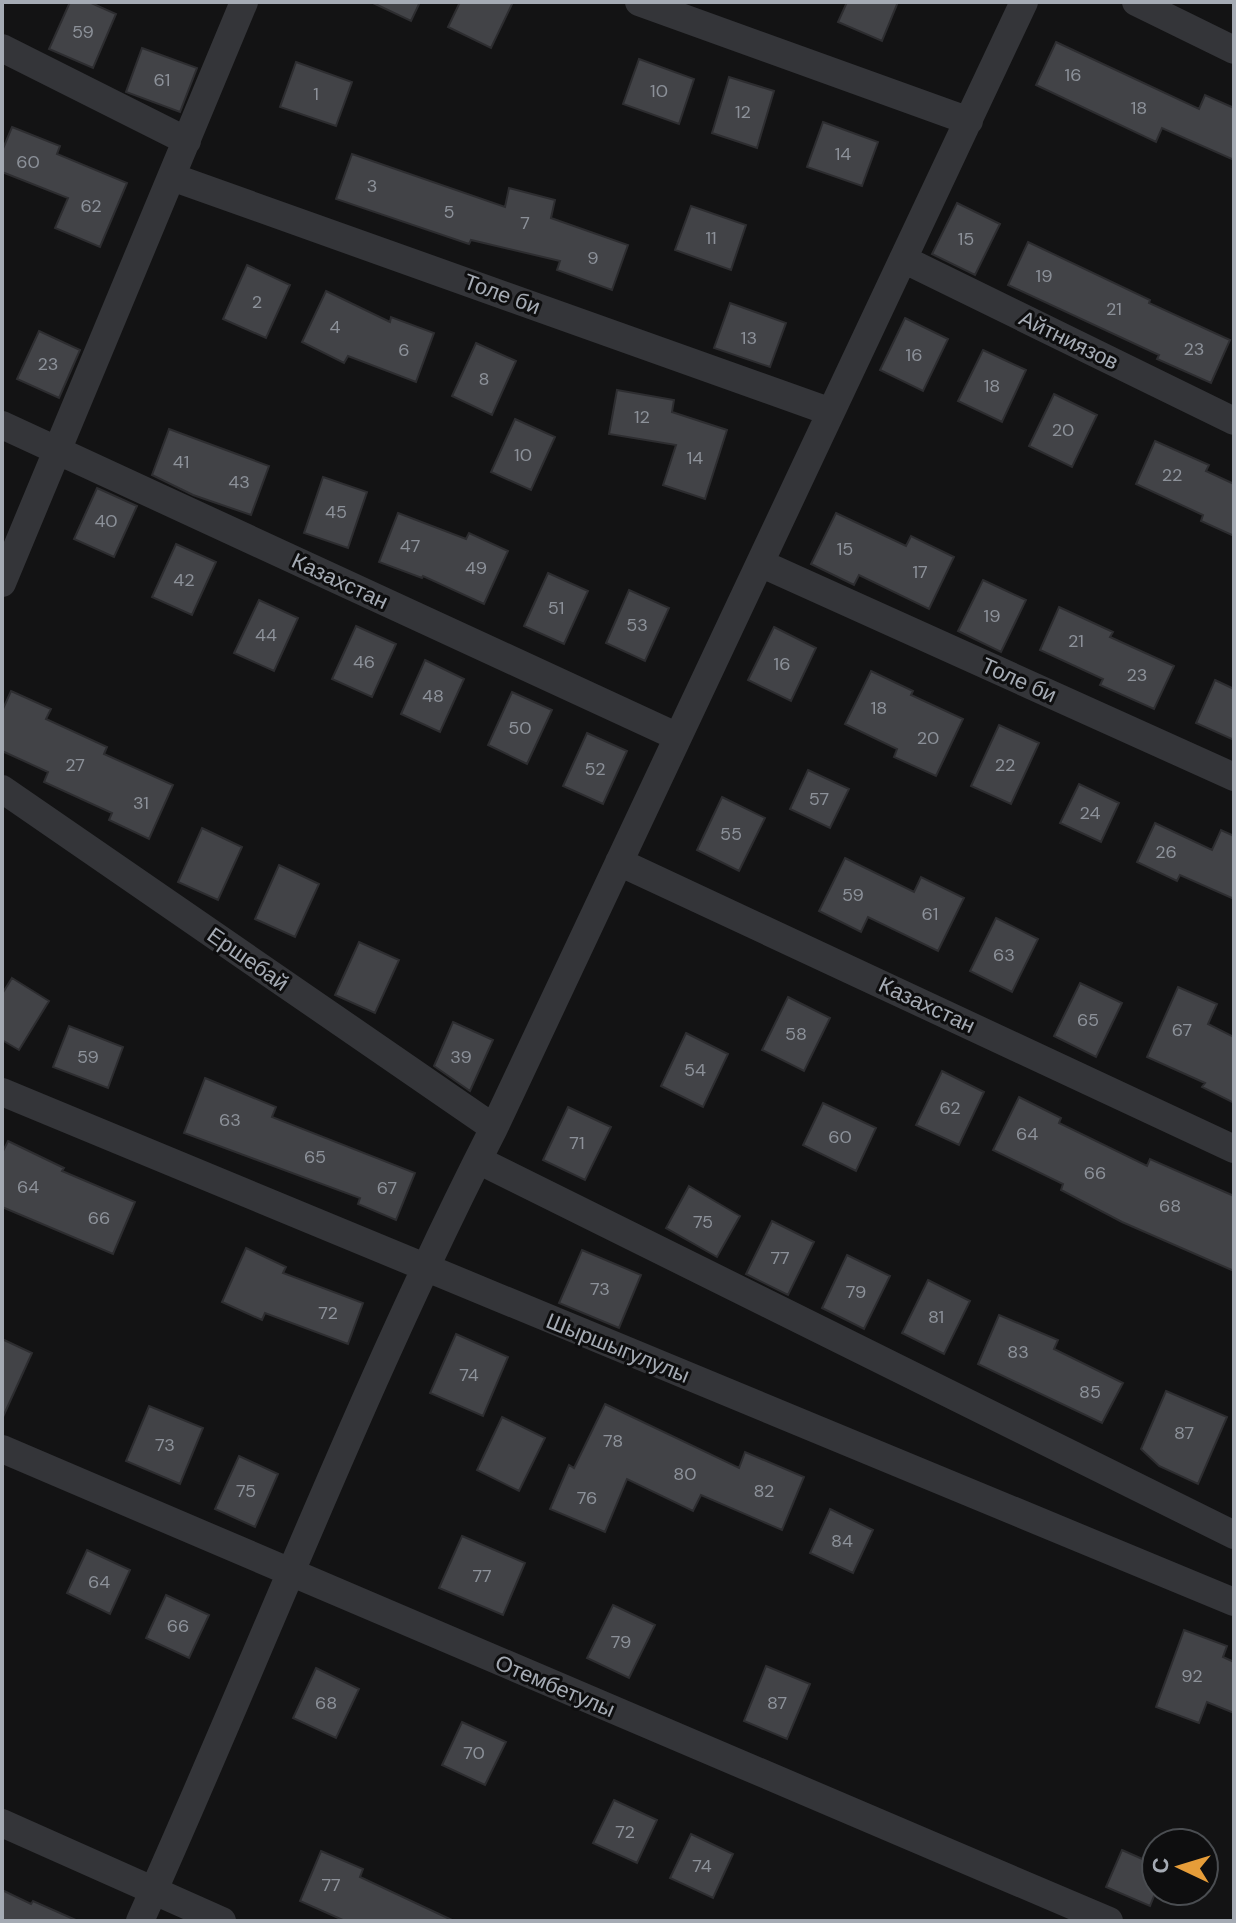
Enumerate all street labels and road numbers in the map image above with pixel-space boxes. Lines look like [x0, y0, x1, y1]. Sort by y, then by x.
street label: Толе би [460, 267, 544, 321]
street label: Айтниязов [1014, 303, 1124, 377]
street label: Казахстан [287, 546, 393, 616]
street label: Толе би [977, 651, 1061, 709]
street label: Ершебай [202, 920, 294, 998]
street label: Казахстан [874, 970, 980, 1040]
street label: Шыршыгулулы [542, 1306, 694, 1390]
street label: Отембетулы [491, 1648, 619, 1724]

